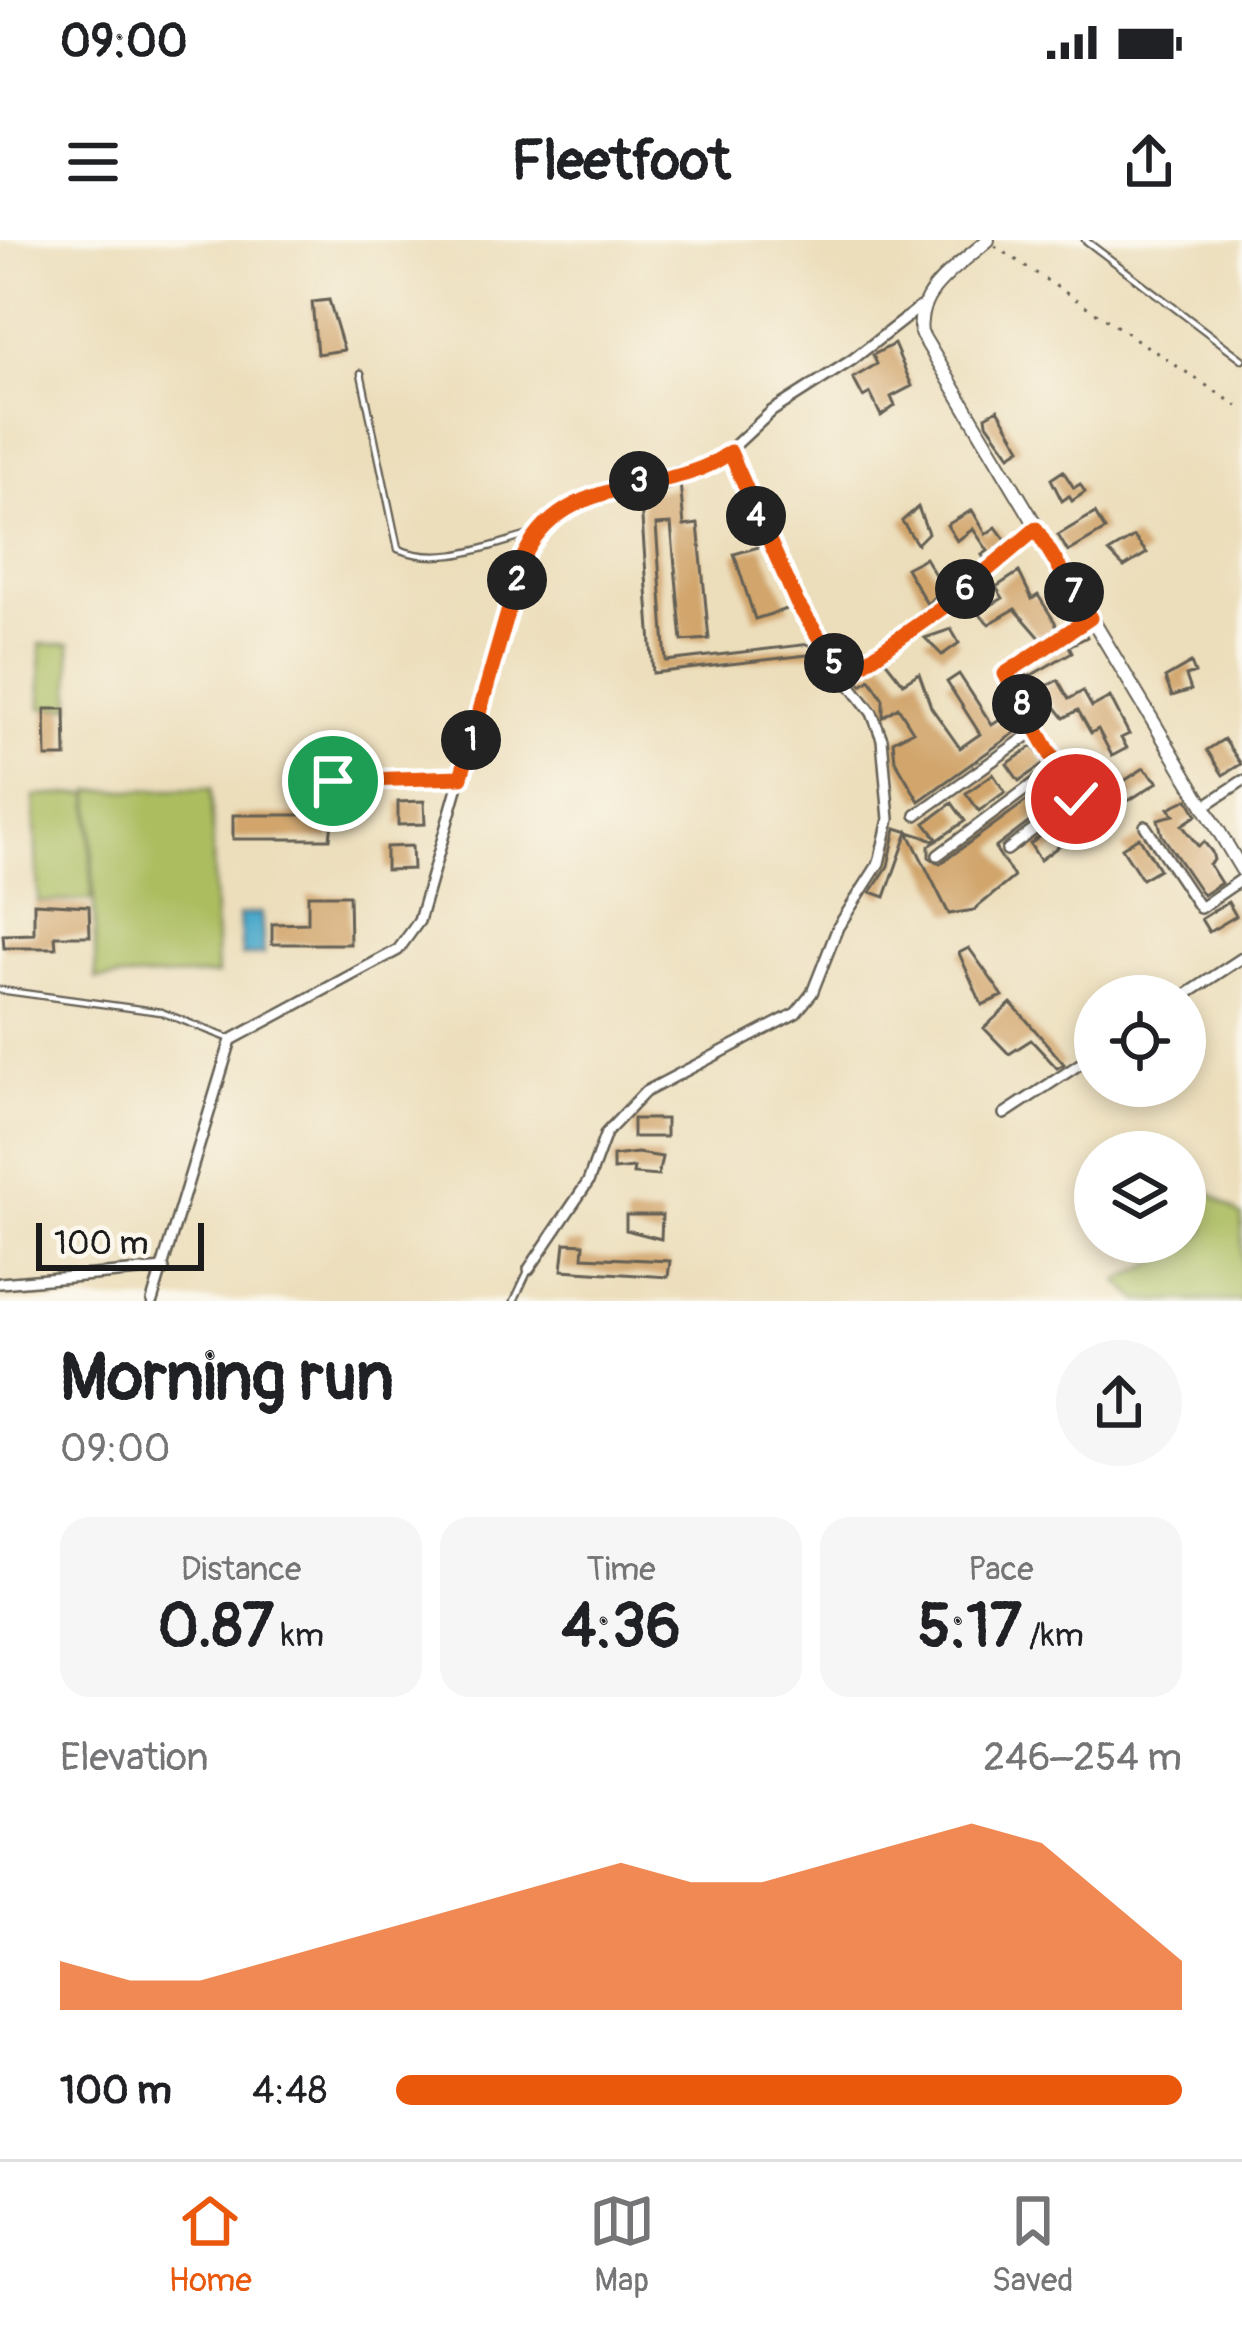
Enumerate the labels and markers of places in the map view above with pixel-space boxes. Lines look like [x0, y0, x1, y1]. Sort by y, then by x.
pin: 3 [609, 451, 669, 511]
pin: 4 [726, 486, 786, 546]
pin: 2 [487, 550, 547, 610]
pin: 6 [935, 559, 995, 619]
pin: 7 [1044, 562, 1104, 622]
pin: 5 [804, 633, 864, 693]
pin: 8 [992, 674, 1052, 734]
pin: 1 [441, 710, 501, 770]
pin [282, 730, 384, 832]
pin [1025, 748, 1127, 850]

